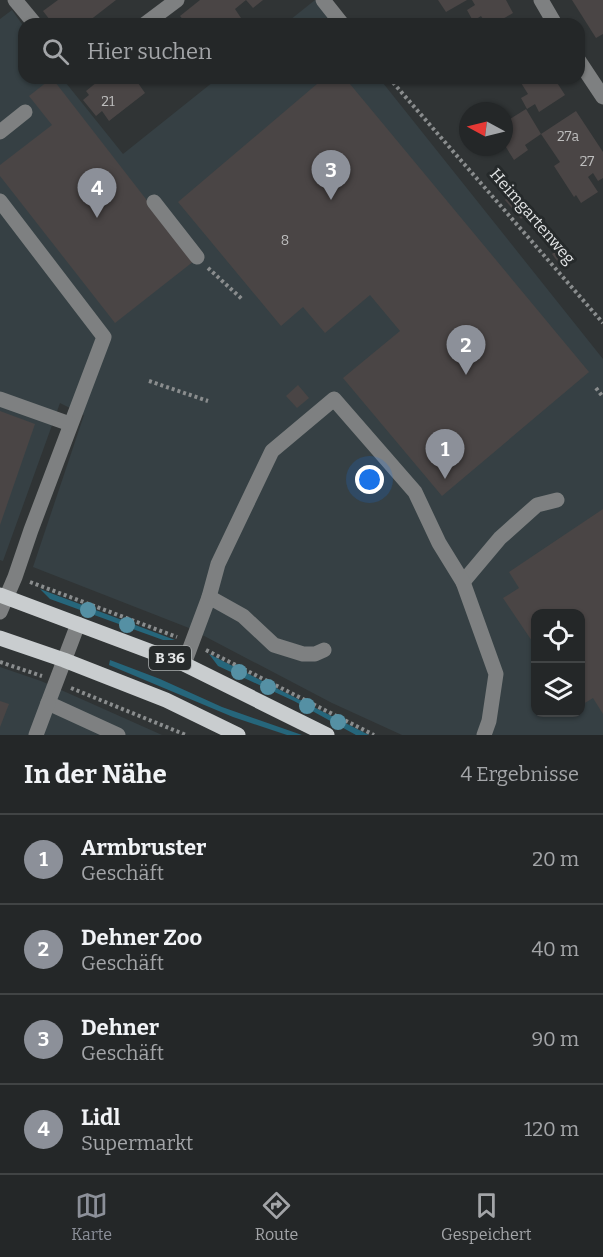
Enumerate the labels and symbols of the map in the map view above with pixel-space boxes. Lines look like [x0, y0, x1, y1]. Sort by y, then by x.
house number: 21 [101, 93, 115, 110]
north arrow [459, 102, 513, 156]
house number: 27a [557, 128, 579, 145]
pin: 3 [312, 150, 350, 200]
house number: 27 [580, 153, 594, 170]
street label: Heimgartenweg [486, 165, 579, 268]
pin: 4 [78, 168, 116, 218]
house number: 8 [281, 232, 289, 249]
pin: 2 [446, 326, 486, 375]
pin: 1 [426, 430, 464, 479]
your location [355, 465, 384, 494]
road number: B 36 [149, 646, 191, 670]

